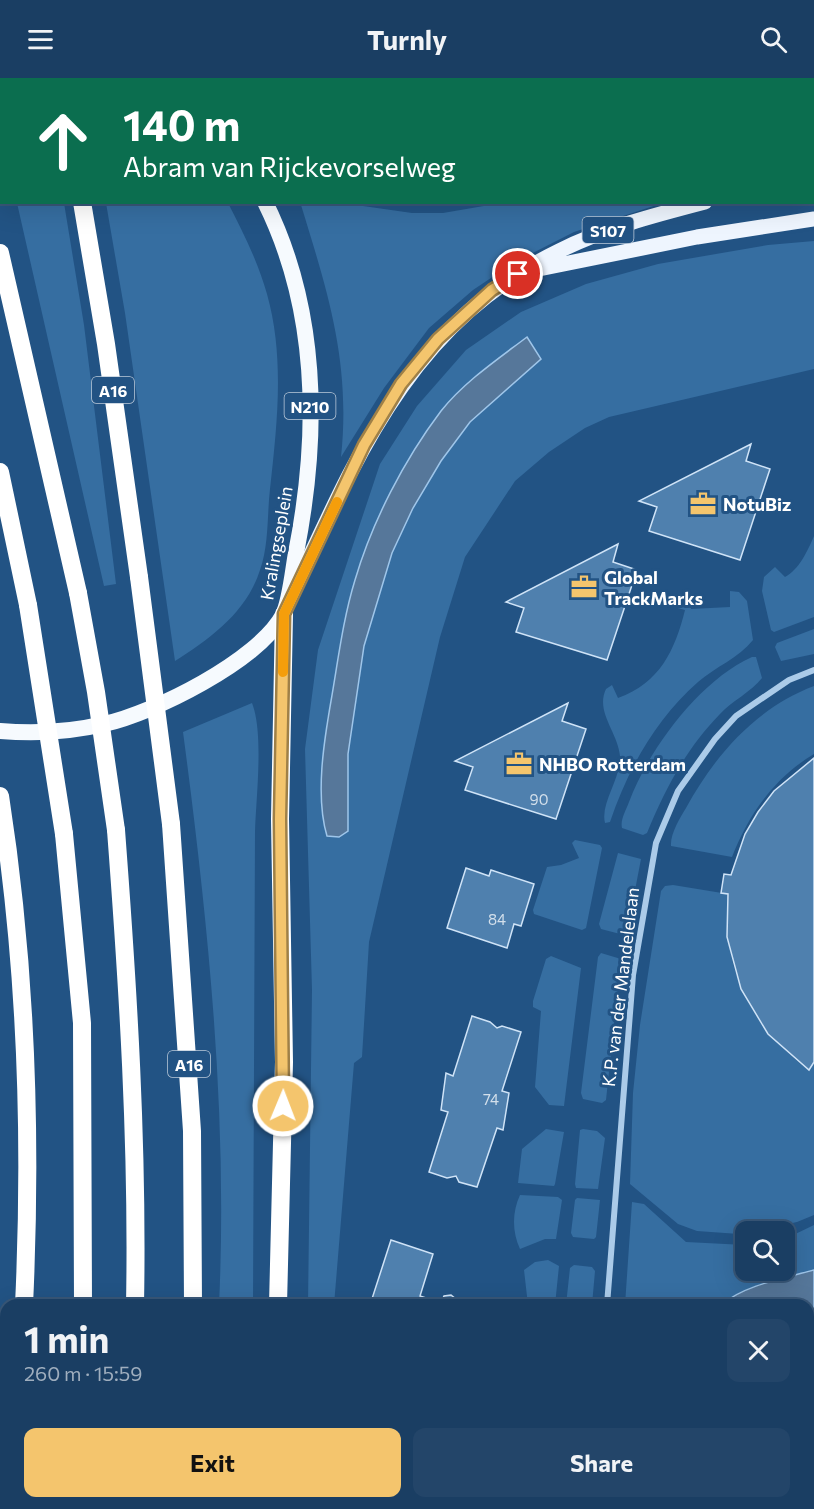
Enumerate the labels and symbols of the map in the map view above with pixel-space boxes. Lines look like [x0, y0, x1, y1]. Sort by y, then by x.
road number: S107 [582, 217, 634, 243]
pin [492, 248, 543, 299]
road number: A16 [92, 377, 134, 403]
road number: N210 [284, 393, 336, 419]
street label: Kralingseplein [255, 484, 297, 602]
office icon: NotuBiz [688, 489, 718, 519]
place label: NotuBiz [723, 493, 791, 515]
place label: Global TrackMarks [604, 566, 703, 609]
office icon: Global TrackMarks [569, 572, 599, 602]
office icon: NHBO Rotterdam [504, 749, 534, 779]
place label: NHBO Rotterdam [539, 753, 686, 775]
house number: 90 [530, 790, 548, 808]
street label: K.P. van der Mandelelaan [597, 886, 643, 1088]
house number: 84 [488, 910, 506, 928]
road number: A16 [168, 1051, 210, 1077]
position arrow [251, 1074, 315, 1138]
house number: 74 [483, 1090, 499, 1108]

